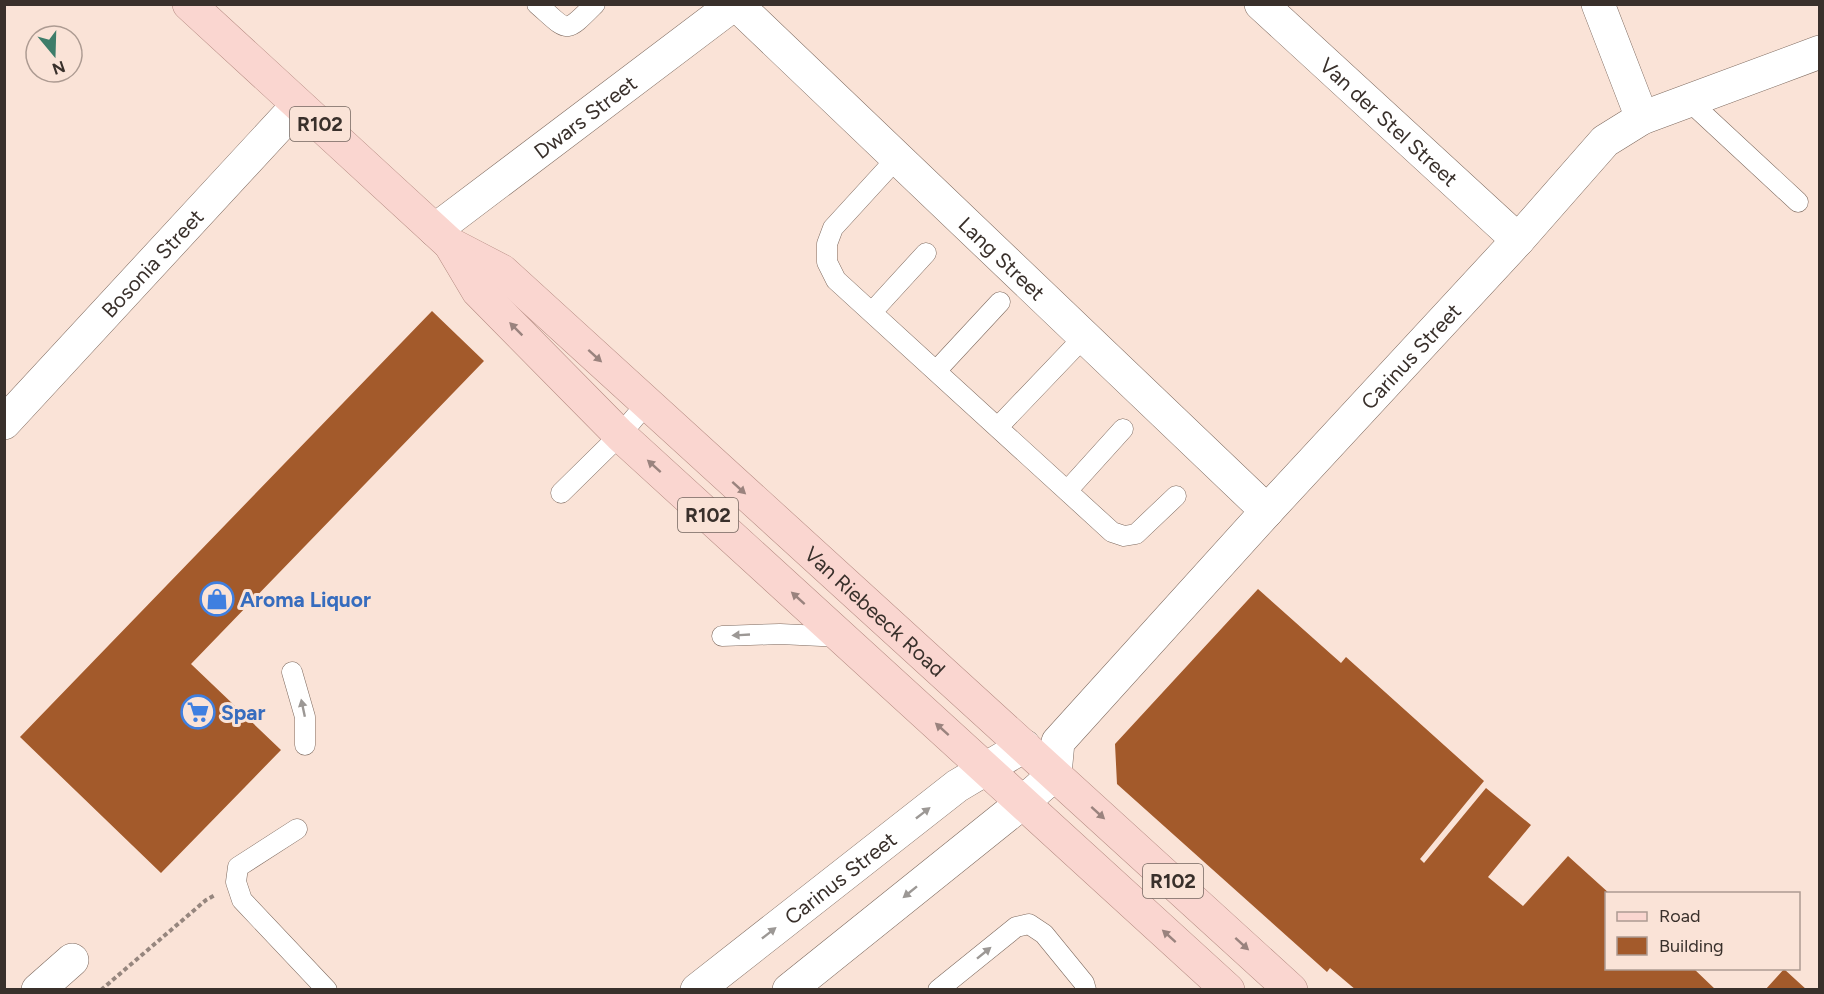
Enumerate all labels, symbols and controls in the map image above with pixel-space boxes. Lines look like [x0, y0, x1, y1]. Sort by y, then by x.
north arrow [24, 24, 84, 84]
street label: Van der Stel Street [1315, 52, 1463, 191]
text: N [50, 57, 68, 79]
street label: Dwars Street [529, 70, 641, 164]
road number: R102 [290, 107, 350, 141]
street label: Bosonia Street [96, 204, 208, 322]
street label: Lang Street [954, 211, 1051, 305]
street label: Carinus Street [1356, 298, 1466, 414]
one-way arrow [509, 323, 523, 337]
one-way arrow [588, 349, 603, 363]
one-way arrow [647, 459, 662, 473]
one-way arrow [732, 481, 747, 495]
road number: R102 [678, 498, 738, 532]
street label: Van Riebeeck Road [800, 541, 951, 681]
shop icon: Aroma Liquor [199, 581, 235, 617]
place label: Aroma Liquor [240, 587, 371, 612]
one-way arrow [791, 591, 806, 605]
one-way arrow [732, 631, 751, 640]
supermarket icon: Spar [180, 694, 216, 730]
one-way arrow [297, 699, 307, 717]
place label: Spar [221, 700, 266, 725]
one-way arrow [935, 722, 950, 736]
one-way arrow [915, 806, 931, 819]
one-way arrow [1090, 806, 1105, 819]
street label: Carinus Street [779, 826, 901, 929]
road number: R102 [1143, 864, 1203, 898]
one-way arrow [903, 885, 918, 897]
legend [1605, 892, 1800, 970]
text: Road [1659, 905, 1700, 927]
one-way arrow [761, 926, 777, 939]
one-way arrow [1162, 930, 1177, 943]
text: Building [1659, 935, 1724, 957]
one-way arrow [1234, 937, 1249, 950]
one-way arrow [976, 947, 991, 960]

